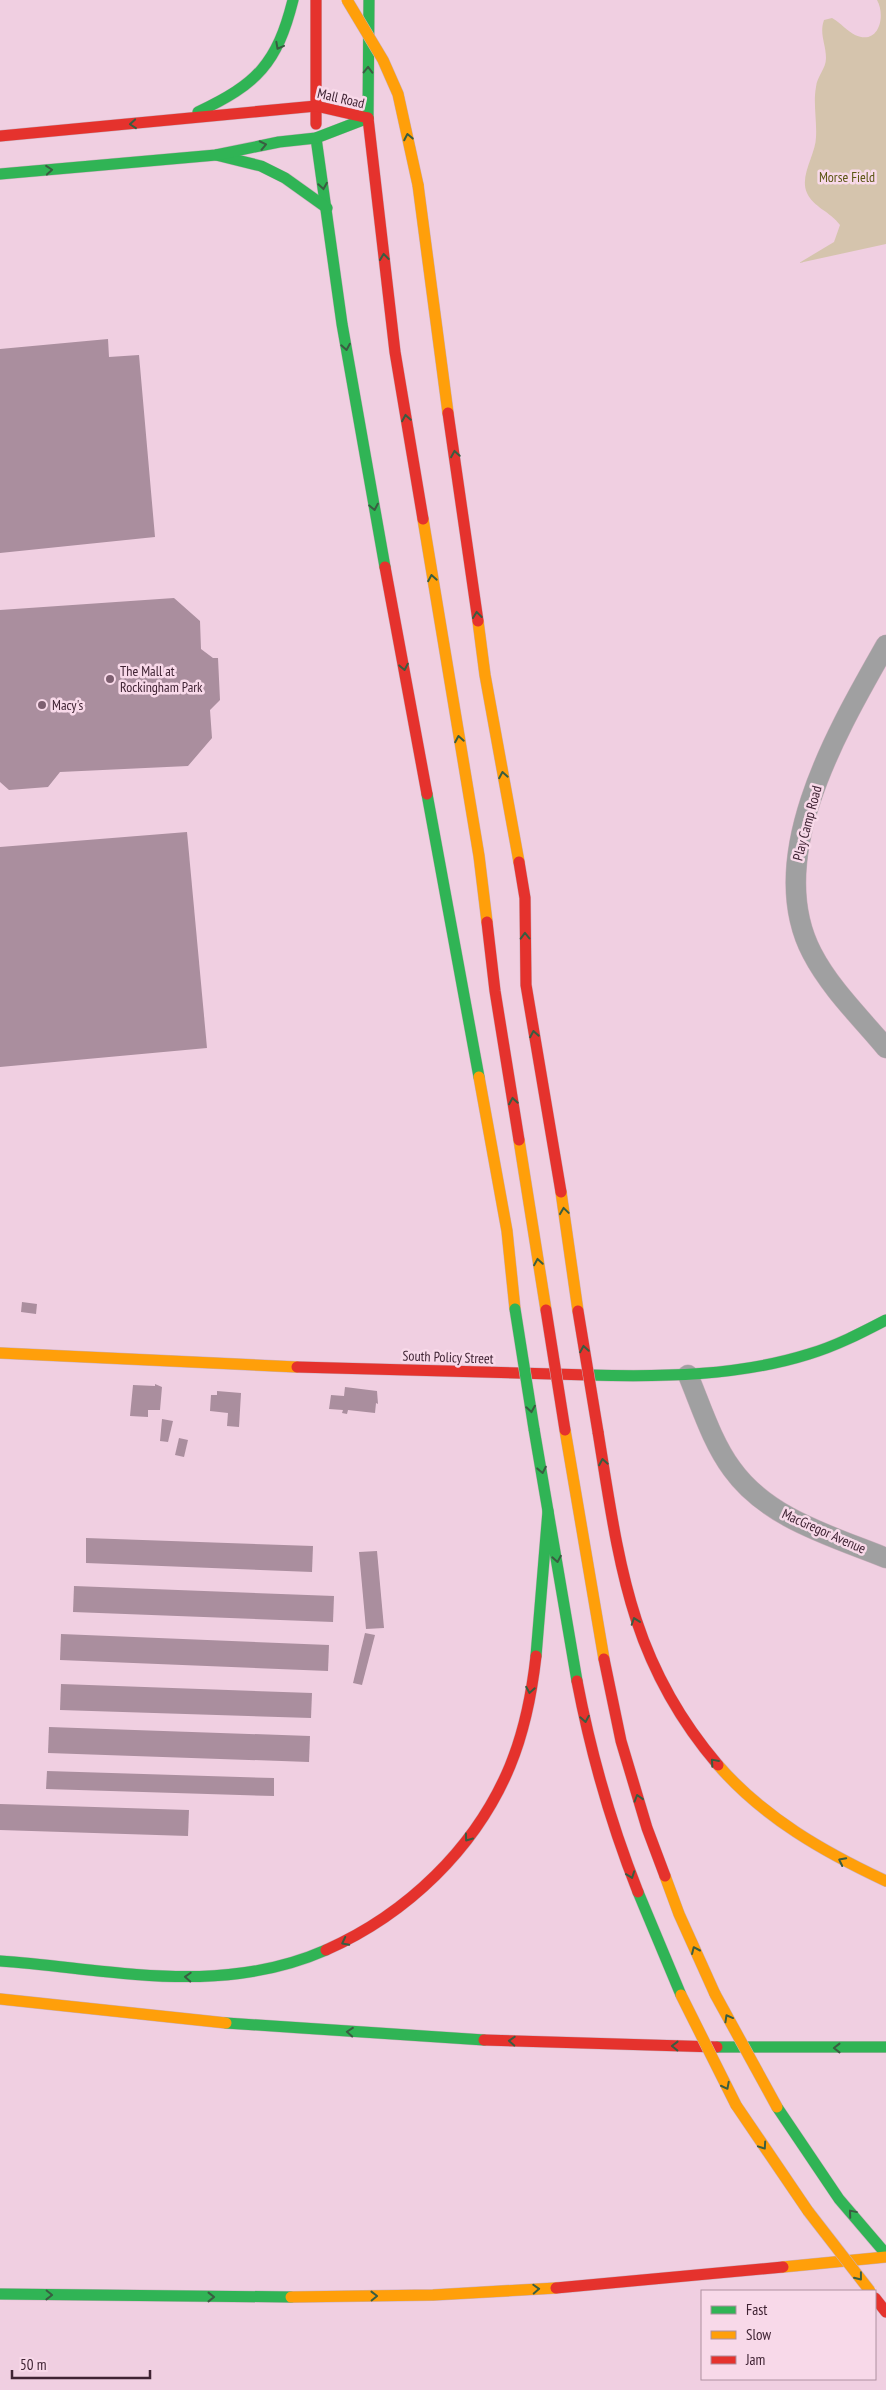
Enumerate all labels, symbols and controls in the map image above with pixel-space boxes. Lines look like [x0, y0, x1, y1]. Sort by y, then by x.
one-way arrow [275, 41, 285, 50]
one-way arrow [363, 65, 373, 73]
street label: Mall Road [316, 84, 366, 112]
one-way arrow [129, 118, 137, 129]
one-way arrow [404, 133, 414, 142]
one-way arrow [259, 140, 268, 151]
one-way arrow [45, 165, 53, 176]
park label: Morse Field [819, 168, 875, 186]
one-way arrow [318, 182, 328, 190]
one-way arrow [379, 253, 390, 261]
one-way arrow [341, 342, 351, 351]
one-way arrow [401, 414, 412, 422]
one-way arrow [450, 450, 460, 459]
one-way arrow [369, 502, 379, 511]
one-way arrow [428, 574, 438, 583]
one-way arrow [472, 611, 483, 619]
place label: The Mall at Rockingham Park [120, 662, 203, 696]
one-way arrow [399, 662, 409, 671]
marker: The Mall at Rockingham Park [104, 673, 116, 685]
place label: Macy's [52, 696, 83, 714]
marker: Macy's [36, 699, 48, 711]
one-way arrow [455, 734, 465, 743]
one-way arrow [498, 771, 508, 780]
street label: Play Camp Road [788, 784, 826, 862]
one-way arrow [520, 932, 530, 940]
one-way arrow [530, 1029, 540, 1038]
one-way arrow [508, 1097, 518, 1106]
one-way arrow [559, 1207, 570, 1215]
one-way arrow [534, 1258, 544, 1266]
one-way arrow [579, 1345, 590, 1353]
street label: South Policy Street [402, 1346, 494, 1368]
one-way arrow [526, 1404, 536, 1413]
one-way arrow [598, 1458, 609, 1466]
one-way arrow [537, 1465, 547, 1474]
street label: MacGregor Avenue [779, 1505, 869, 1558]
one-way arrow [551, 1555, 561, 1563]
one-way arrow [631, 1617, 641, 1626]
one-way arrow [526, 1686, 536, 1694]
one-way arrow [579, 1715, 589, 1723]
one-way arrow [711, 1759, 720, 1768]
one-way arrow [633, 1794, 643, 1802]
one-way arrow [465, 1832, 474, 1842]
one-way arrow [838, 1857, 847, 1867]
one-way arrow [625, 1870, 635, 1878]
one-way arrow [342, 1936, 351, 1946]
one-way arrow [691, 1946, 701, 1955]
one-way arrow [184, 1971, 192, 1982]
one-way arrow [724, 2014, 734, 2023]
one-way arrow [346, 2027, 354, 2038]
one-way arrow [508, 2036, 516, 2047]
one-way arrow [671, 2041, 678, 2051]
one-way arrow [833, 2043, 841, 2053]
one-way arrow [720, 2081, 730, 2090]
one-way arrow [757, 2140, 766, 2149]
one-way arrow [849, 2210, 857, 2219]
one-way arrow [853, 2271, 862, 2281]
one-way arrow [532, 2283, 540, 2294]
one-way arrow [45, 2290, 53, 2300]
legend [701, 2290, 876, 2380]
one-way arrow [370, 2291, 378, 2302]
one-way arrow [208, 2292, 215, 2302]
text: Fast [746, 2300, 767, 2319]
text: Slow [746, 2325, 771, 2344]
scale bar [12, 2348, 150, 2380]
text: Jam [745, 2350, 765, 2369]
text: 50 m [20, 2355, 46, 2374]

